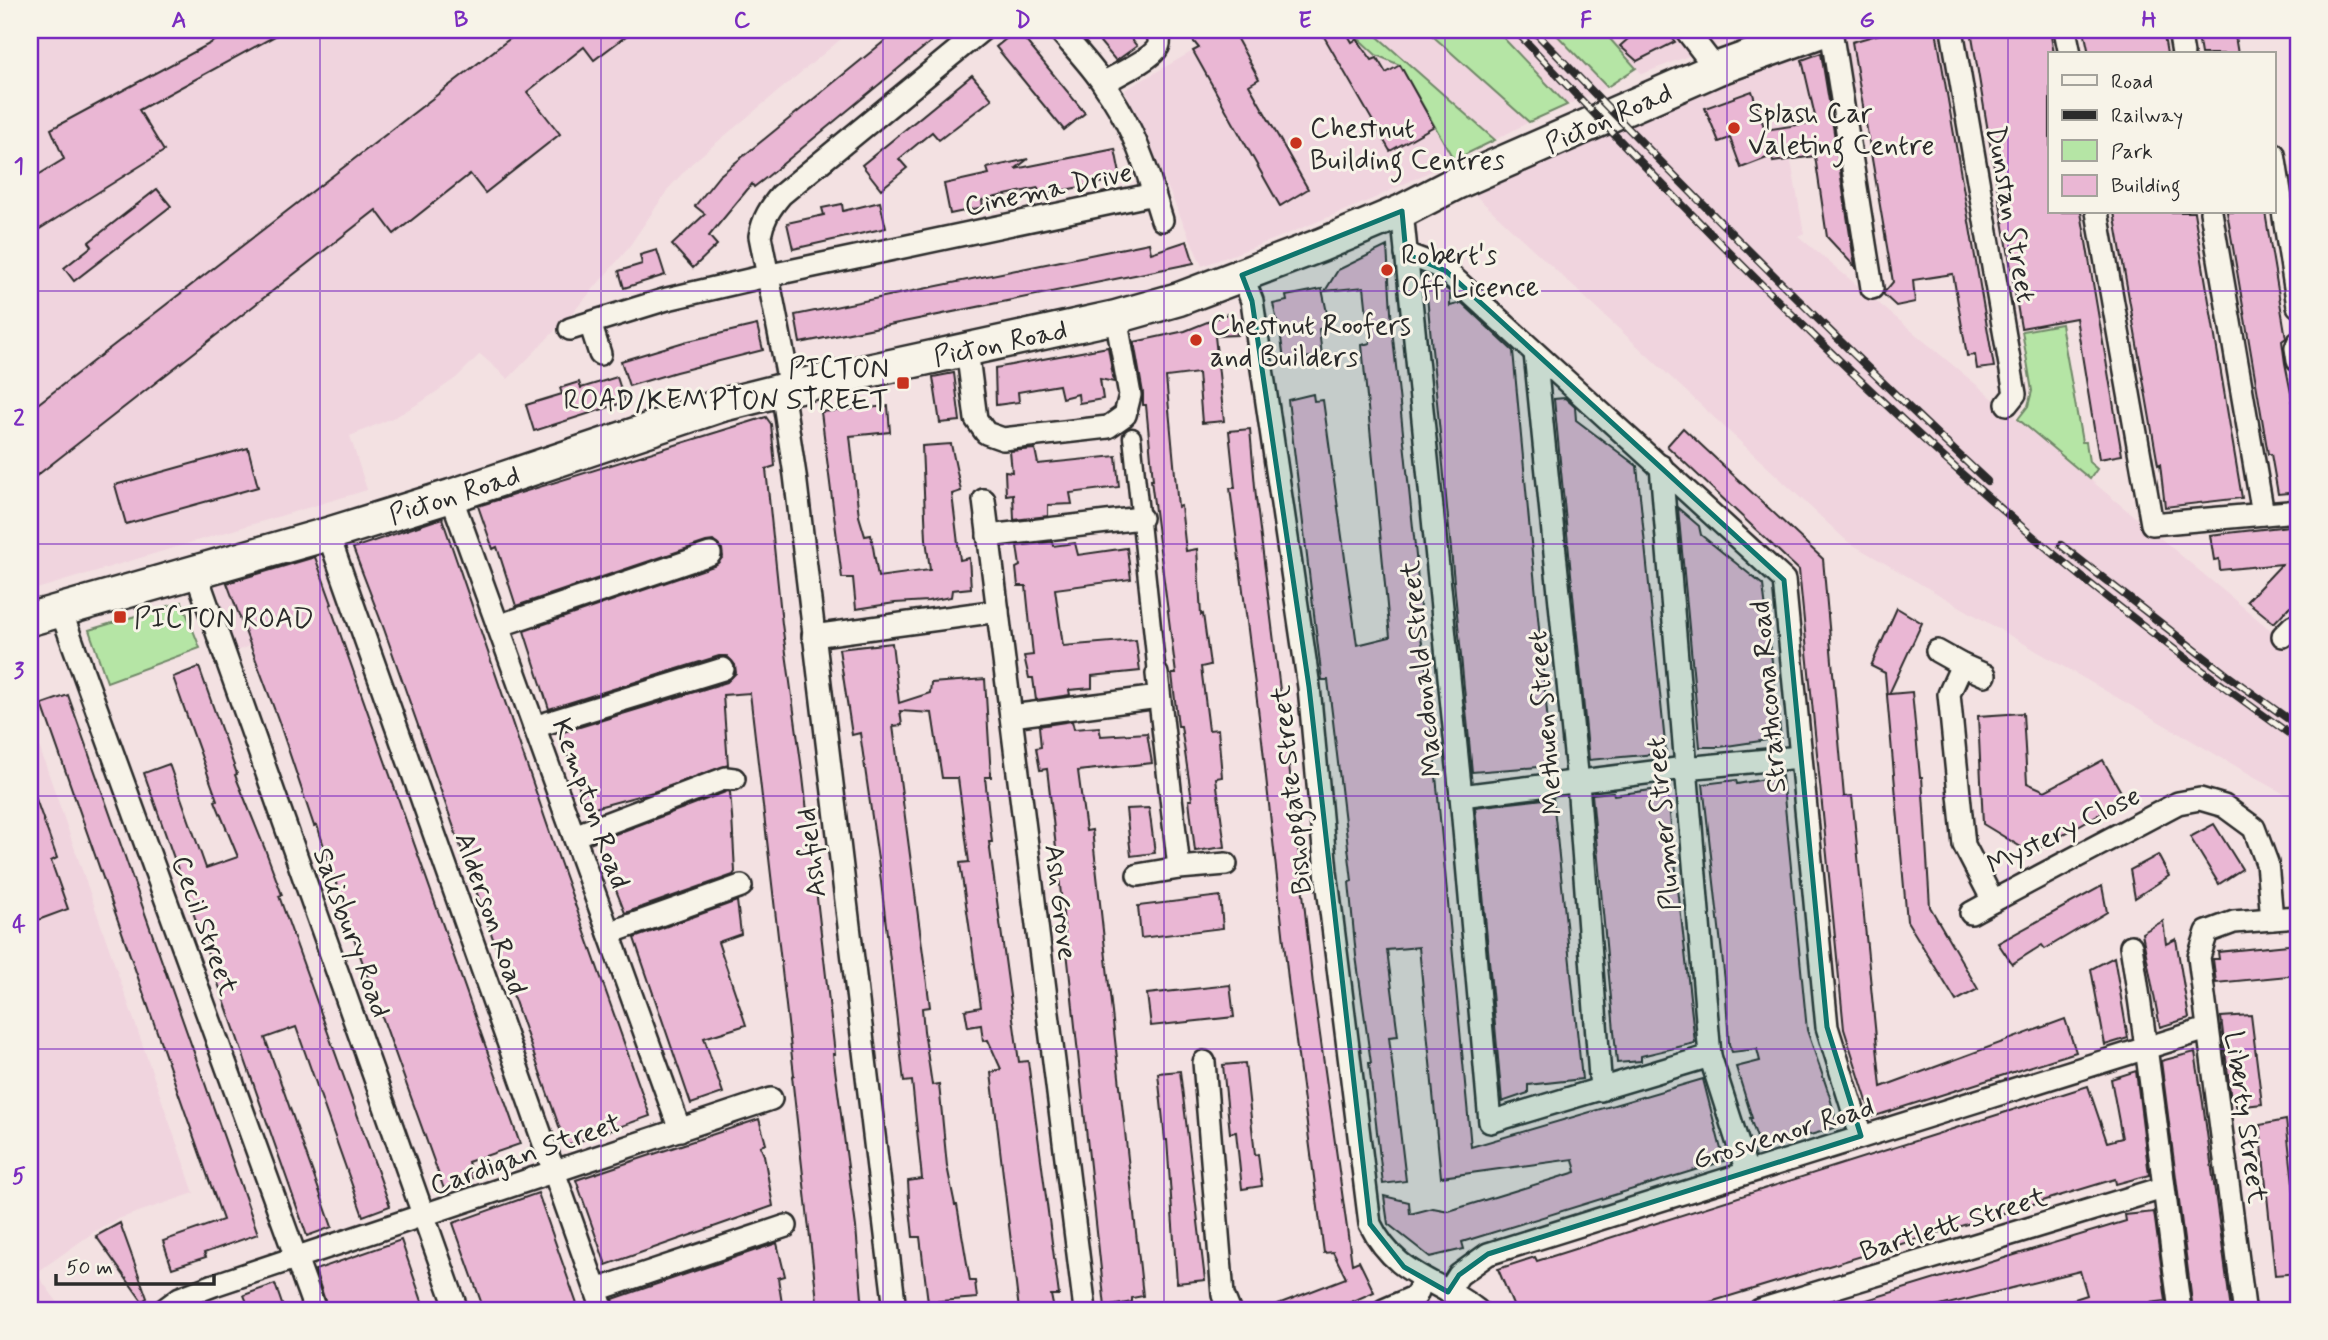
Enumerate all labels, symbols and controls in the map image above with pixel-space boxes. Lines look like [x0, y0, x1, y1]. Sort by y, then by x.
text: A [171, 6, 187, 36]
text: B [454, 6, 469, 36]
text: C [734, 6, 751, 36]
text: D [1015, 6, 1031, 36]
text: E [1298, 6, 1312, 36]
text: F [1580, 6, 1592, 36]
text: G [1859, 6, 1875, 36]
text: H [2141, 6, 2157, 36]
legend [2048, 52, 2276, 214]
text: Road [2111, 68, 2153, 96]
street label: Picton Road [1540, 75, 1679, 164]
place label: Splash Car Valeting Centre [1748, 96, 1934, 168]
text: Railway [2111, 102, 2183, 130]
place label: Chestnut Building Centres [1310, 111, 1505, 183]
marker: Splash Car Valeting Centre [1726, 120, 1742, 136]
street label: Dunstan Street [1976, 123, 2043, 306]
marker: Chestnut Building Centres [1288, 135, 1304, 151]
text: Park [2111, 138, 2153, 166]
text: 1 [14, 152, 24, 182]
street label: Cinema Drive [961, 155, 1136, 226]
text: Building [2111, 172, 2181, 202]
place label: Robert's Off Licence [1401, 238, 1539, 307]
marker: Robert's Off Licence [1379, 262, 1395, 278]
place label: Chestnut Roofers and Builders [1210, 308, 1411, 377]
street label: Picton Road [930, 312, 1071, 377]
marker: Chestnut Roofers and Builders [1188, 332, 1204, 348]
place label: PICTON ROAD/KEMPTON STREET [563, 351, 889, 420]
marker: PICTON ROAD/KEMPTON STREET [895, 375, 911, 391]
text: 2 [13, 404, 25, 434]
street label: Picton Road [385, 458, 525, 535]
street label: Macdonald Street [1393, 558, 1452, 779]
street label: Strathcona Road [1743, 599, 1796, 795]
place label: PICTON ROAD [134, 601, 314, 638]
marker: PICTON ROAD [112, 609, 128, 625]
street label: Methuen Street [1520, 629, 1573, 816]
text: 3 [14, 657, 25, 687]
street label: Bishopgate Street [1263, 683, 1325, 896]
street label: Kempton Road [542, 714, 638, 894]
street label: Plumer Street [1638, 735, 1691, 912]
street label: Mystery Close [1981, 778, 2147, 884]
street label: Ashfield [789, 806, 836, 900]
street label: Alderson Road [445, 828, 535, 1000]
street label: Ash Grove [1034, 842, 1085, 962]
street label: Salisbury Road [303, 843, 399, 1023]
street label: Cecil Street [161, 851, 246, 1001]
text: 4 [12, 910, 26, 940]
street label: Liberty Street [2214, 1029, 2275, 1206]
street label: Grosvenor Road [1688, 1089, 1879, 1180]
street label: Cardigan Street [425, 1105, 626, 1205]
text: 5 [12, 1162, 26, 1192]
street label: Bartlett Street [1856, 1179, 2052, 1271]
scale bar [56, 1242, 214, 1286]
text: 50 m [66, 1254, 113, 1282]

